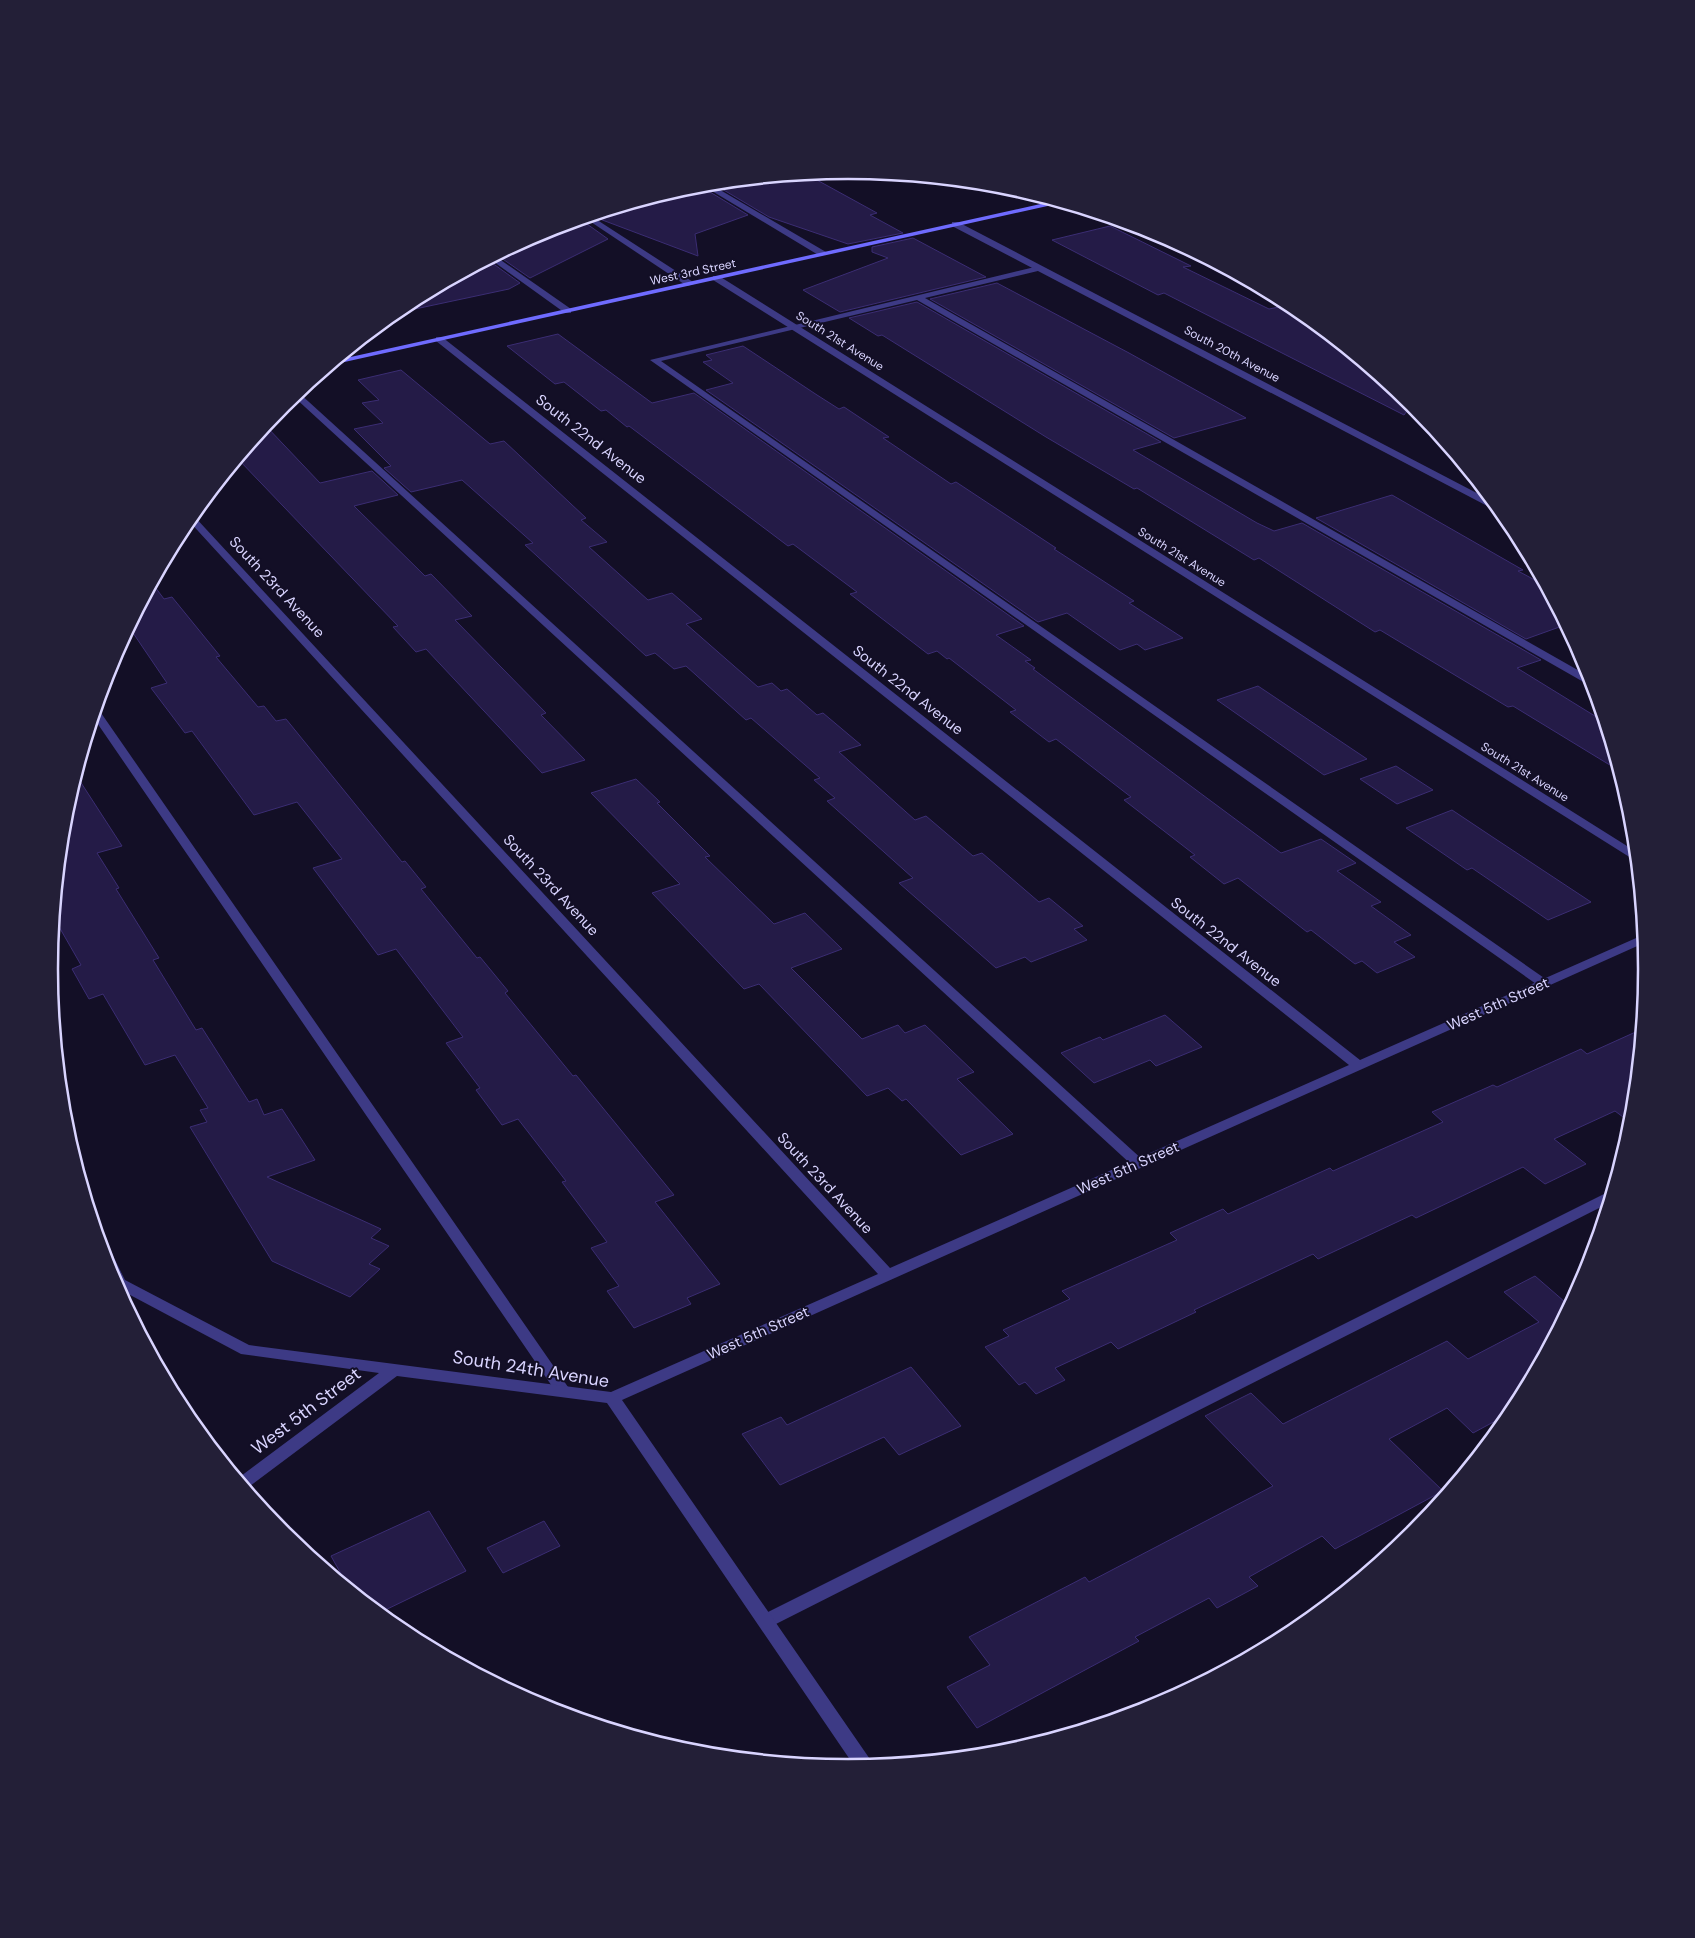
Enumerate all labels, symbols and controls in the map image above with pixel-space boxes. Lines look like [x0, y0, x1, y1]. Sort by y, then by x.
street label: West 3rd Street [649, 255, 738, 289]
street label: South 21st Avenue [793, 307, 887, 375]
street label: South 20th Avenue [1181, 322, 1283, 386]
street label: South 22nd Avenue [532, 390, 650, 488]
street label: South 21st Avenue [1135, 523, 1229, 591]
street label: South 23rd Avenue [225, 532, 329, 642]
street label: South 22nd Avenue [849, 641, 967, 739]
street label: South 21st Avenue [1478, 738, 1572, 806]
street label: South 23rd Avenue [499, 830, 603, 940]
street label: South 22nd Avenue [1167, 893, 1285, 991]
street label: West 5th Street [1444, 973, 1552, 1035]
street label: South 23rd Avenue [773, 1128, 877, 1238]
street label: West 5th Street [1074, 1137, 1182, 1199]
street label: West 5th Street [704, 1302, 812, 1364]
street label: South 24th Avenue [451, 1345, 611, 1393]
street label: West 5th Street [246, 1362, 366, 1460]

